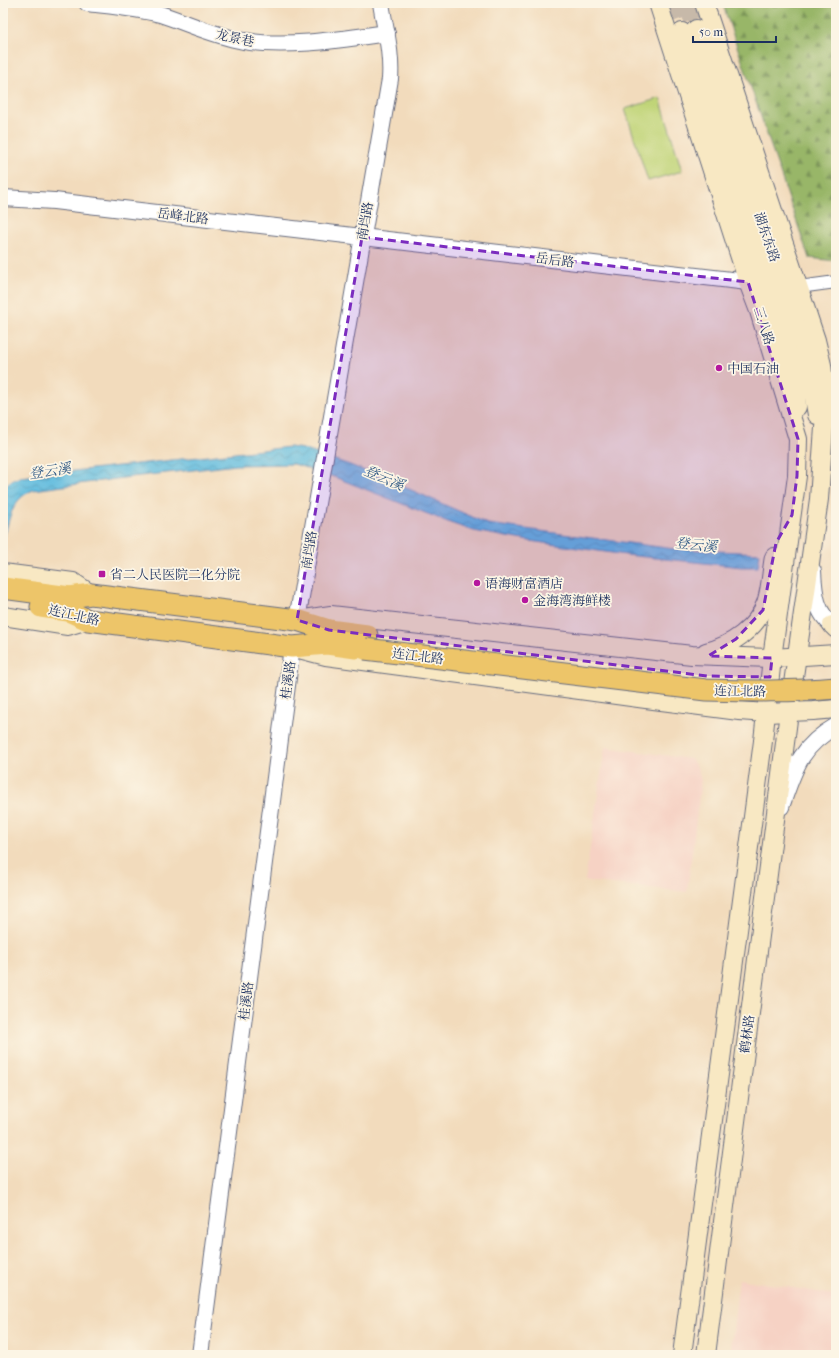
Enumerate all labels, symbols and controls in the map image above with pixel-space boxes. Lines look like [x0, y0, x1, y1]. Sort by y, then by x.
scale bar [693, 18, 776, 44]
text: 50 m [699, 25, 723, 39]
street label: 龙景巷 [214, 27, 256, 49]
street label: 南垱路 [354, 200, 376, 242]
street label: 岳峰北路 [156, 205, 210, 227]
street label: 湖东东路 [751, 210, 783, 264]
street label: 岳后路 [535, 250, 575, 270]
street label: 三八路 [751, 305, 777, 347]
place label: 中国石油 [727, 361, 779, 376]
marker: 中国石油 [714, 363, 724, 373]
water label: 登云溪 [28, 459, 74, 482]
water label: 登云溪 [361, 462, 408, 495]
street label: 南垱路 [299, 530, 319, 570]
water label: 登云溪 [674, 534, 720, 556]
place label: 省二人民医院二化分院 [110, 567, 240, 582]
marker: 省二人民医院二化分院 [97, 569, 107, 579]
place label: 语海财富酒店 [485, 576, 563, 591]
marker: 语海财富酒店 [472, 578, 482, 588]
place label: 金海湾海鲜楼 [533, 593, 611, 608]
marker: 金海湾海鲜楼 [520, 595, 530, 605]
street label: 连江北路 [47, 602, 101, 628]
street label: 连江北路 [391, 645, 445, 667]
street label: 桂溪路 [278, 660, 298, 700]
street label: 连江北路 [714, 683, 766, 699]
street label: 桂溪路 [236, 981, 256, 1021]
street label: 鹤林路 [737, 1014, 757, 1054]

